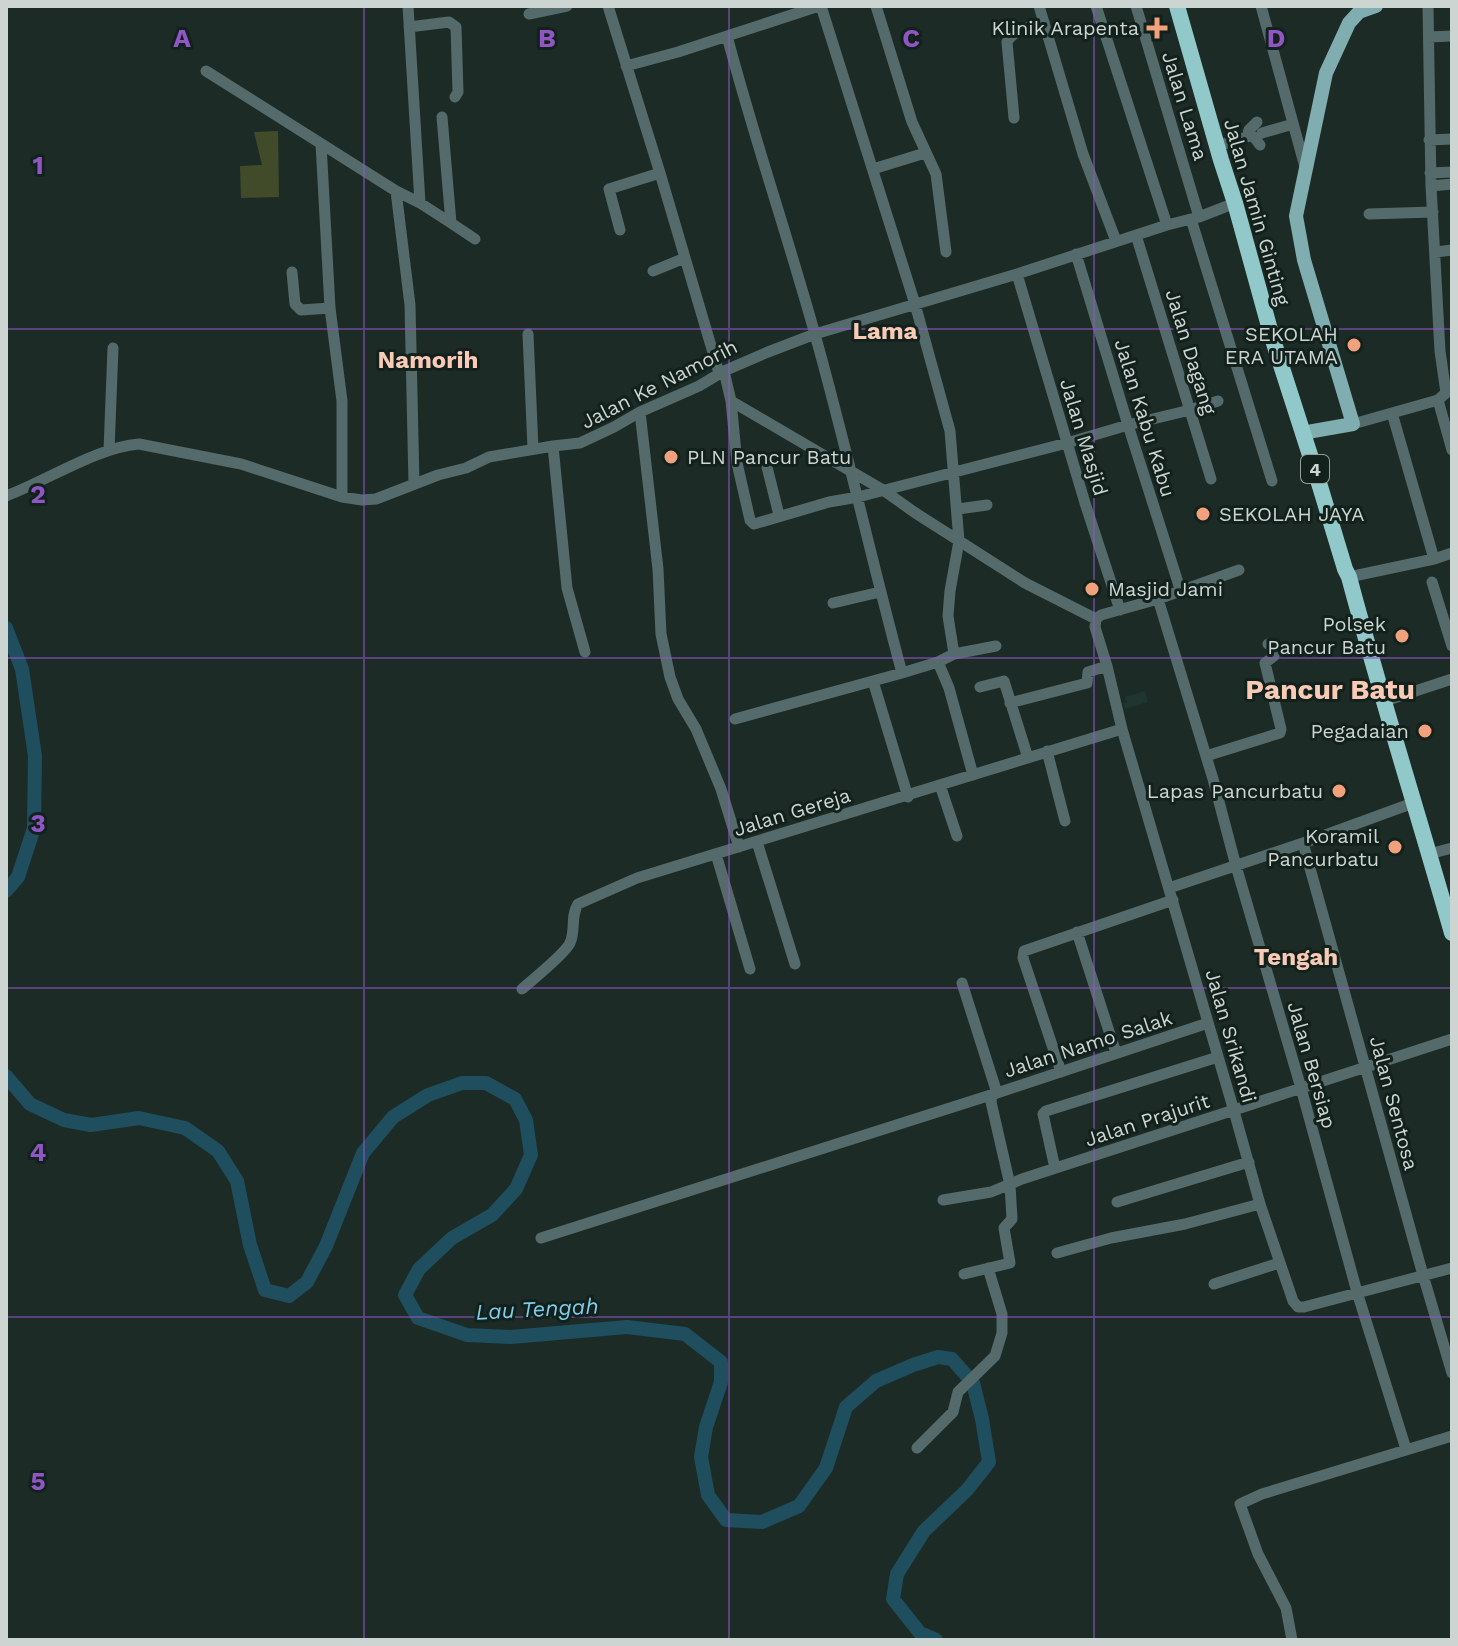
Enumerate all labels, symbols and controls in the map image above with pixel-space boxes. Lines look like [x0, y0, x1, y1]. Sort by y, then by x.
place label: Klinik Arapenta [991, 16, 1139, 40]
marker: Klinik Arapenta [1146, 17, 1168, 39]
text: A [173, 23, 191, 53]
text: B [538, 23, 556, 53]
text: C [902, 23, 920, 53]
text: D [1267, 23, 1285, 53]
street label: Jalan Lama [1157, 49, 1213, 163]
street label: Jalan Jamin Ginting [1219, 116, 1295, 308]
text: 1 [32, 150, 44, 180]
street label: Jalan Dagang [1161, 287, 1222, 418]
district label: Lama [853, 317, 918, 345]
place label: SEKOLAH ERA UTAMA [1225, 322, 1338, 369]
street label: Jalan Ke Namorih [577, 334, 741, 434]
street label: Jalan Kabu Kabu [1110, 336, 1180, 500]
marker: SEKOLAH ERA UTAMA [1345, 336, 1363, 354]
district label: Namorih [378, 346, 478, 374]
street label: Jalan Masjid [1055, 376, 1113, 498]
place label: PLN Pancur Batu [687, 445, 851, 469]
marker: PLN Pancur Batu [662, 448, 680, 466]
road number: 4 [1301, 455, 1329, 483]
text: 2 [30, 479, 46, 509]
place label: SEKOLAH JAYA [1219, 502, 1364, 526]
marker: SEKOLAH JAYA [1194, 505, 1212, 523]
place label: Masjid Jami [1108, 577, 1223, 601]
marker: Masjid Jami [1083, 580, 1101, 598]
place label: Polsek Pancur Batu [1267, 612, 1386, 659]
marker: Polsek Pancur Batu [1393, 627, 1411, 645]
district label: Pancur Batu [1245, 673, 1415, 706]
place label: Pegadaian [1311, 719, 1409, 743]
marker: Pegadaian [1416, 722, 1434, 740]
place label: Lapas Pancurbatu [1147, 779, 1323, 803]
marker: Lapas Pancurbatu [1330, 782, 1348, 800]
street label: Jalan Gereja [731, 783, 853, 841]
text: 3 [30, 808, 46, 838]
place label: Koramil Pancurbatu [1267, 824, 1379, 871]
marker: Koramil Pancurbatu [1386, 838, 1404, 856]
district label: Tengah [1254, 943, 1338, 971]
street label: Jalan Srikandi [1200, 966, 1262, 1106]
street label: Jalan Bersiap [1282, 999, 1342, 1131]
street label: Jalan Namo Salak [1001, 1005, 1175, 1083]
street label: Jalan Sentosa [1365, 1033, 1423, 1173]
street label: Jalan Prajurit [1082, 1088, 1213, 1151]
text: 4 [30, 1137, 47, 1167]
water label: Lau Tengah [475, 1293, 599, 1325]
text: 5 [30, 1466, 46, 1496]

